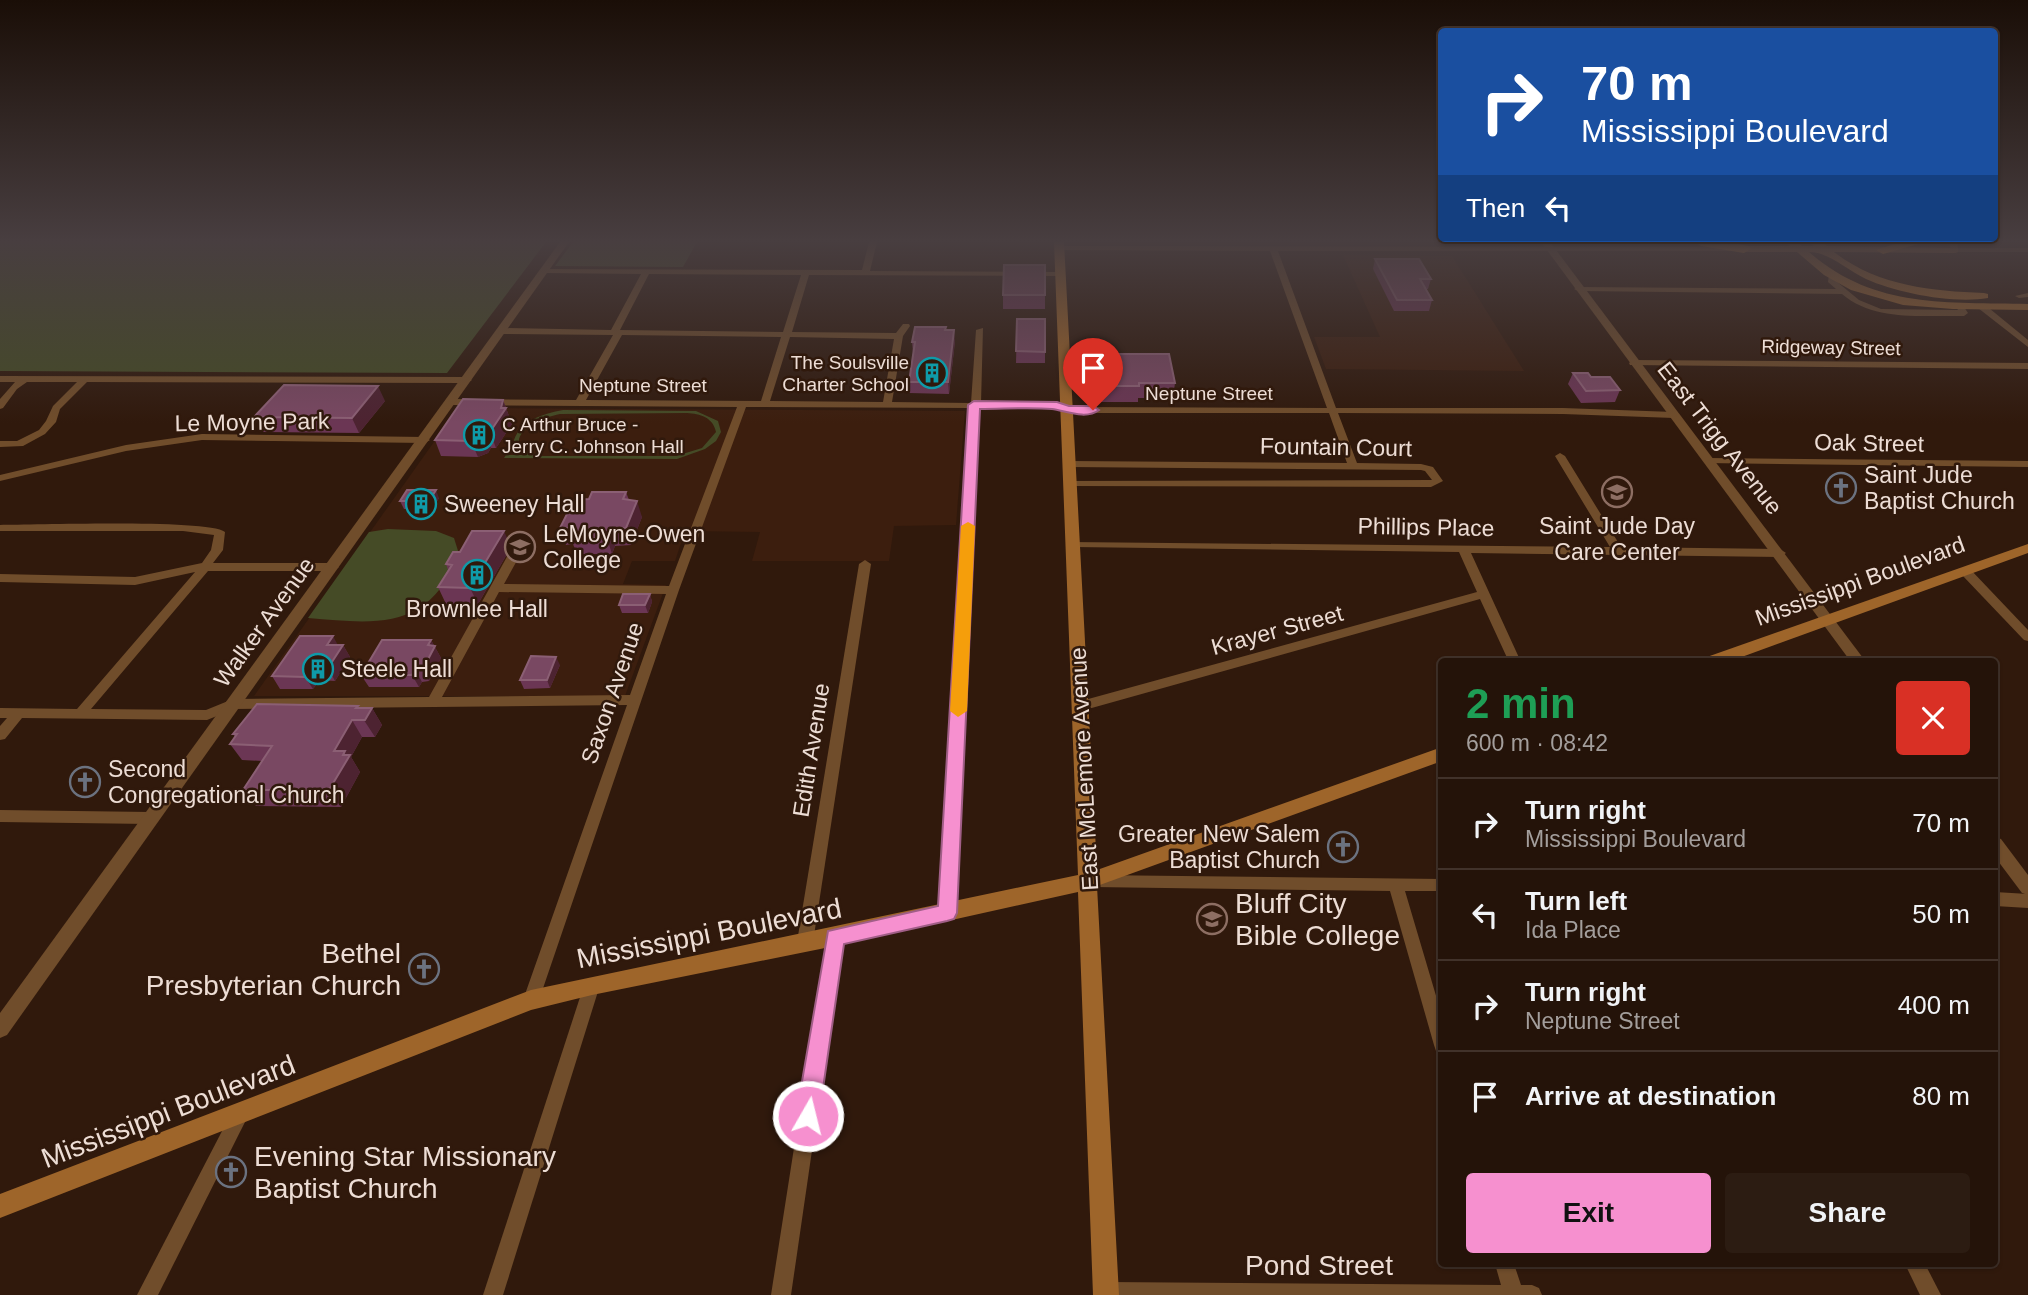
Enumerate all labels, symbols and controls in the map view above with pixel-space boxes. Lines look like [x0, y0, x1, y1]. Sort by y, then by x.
icon: right [1466, 56, 1557, 147]
text: 70 m [1581, 56, 1693, 110]
text: Mississippi Boulevard [1581, 113, 1889, 149]
icon: left [1539, 189, 1577, 227]
text: Then [1466, 193, 1525, 223]
street label: Ridgeway Street [1761, 336, 1902, 359]
pin [1063, 338, 1123, 410]
icon: arrive [1074, 349, 1112, 387]
place label: The Soulsville Charter School [782, 352, 909, 395]
building icon: The Soulsville Charter School [915, 356, 949, 390]
street label: East Trigg Avenue [1652, 357, 1788, 519]
street label: Neptune Street [579, 375, 708, 396]
street label: Neptune Street [1145, 383, 1274, 404]
street label: Le Moyne Park [174, 408, 330, 436]
place label: C Arthur Bruce - Jerry C. Johnson Hall [502, 414, 684, 457]
building icon: C Arthur Bruce - Jerry C. Johnson Hall [462, 418, 496, 452]
street label: Oak Street [1814, 429, 1925, 457]
street label: Fountain Court [1260, 433, 1413, 461]
place label: Saint Jude Baptist Church [1864, 462, 2015, 514]
church icon: Saint Jude Baptist Church [1824, 471, 1858, 505]
school or university icon: Saint Jude Day Care Center [1600, 475, 1634, 509]
building icon: Sweeney Hall [404, 487, 438, 521]
place label: Sweeney Hall [444, 491, 585, 517]
street label: Phillips Place [1357, 513, 1495, 541]
place label: Saint Jude Day Care Center [1539, 513, 1695, 565]
place label: LeMoyne-Owen College [543, 521, 705, 573]
school or university icon: LeMoyne-Owen College [503, 530, 537, 564]
street label: Mississippi Boulevard [1752, 531, 1968, 631]
street label: Walker Avenue [208, 552, 320, 692]
building icon: Brownlee Hall [460, 558, 494, 592]
place label: Brownlee Hall [406, 596, 548, 622]
street label: Krayer Street [1208, 600, 1346, 660]
street label: Saxon Avenue [576, 619, 648, 767]
street label: East McLemore Avenue [1065, 647, 1103, 891]
building icon: Steele Hall [301, 652, 335, 686]
place label: Steele Hall [341, 656, 452, 682]
text: 2 min [1466, 680, 1576, 727]
street label: Edith Avenue [788, 681, 834, 819]
button: close [1896, 681, 1970, 755]
text: 600 m · 08:42 [1466, 730, 1608, 756]
place label: Second Congregational Church [108, 756, 345, 808]
church icon: Second Congregational Church [68, 765, 102, 799]
text: Turn right [1525, 795, 1646, 825]
icon: right [1466, 805, 1504, 843]
text: 70 m [1912, 808, 1970, 838]
place label: Greater New Salem Baptist Church [1118, 821, 1320, 873]
text: Mississippi Boulevard [1525, 826, 1746, 852]
church icon: Greater New Salem Baptist Church [1326, 830, 1360, 864]
text: Turn left [1525, 886, 1627, 916]
place label: Bluff City Bible College [1235, 888, 1400, 951]
street label: Mississippi Boulevard [574, 893, 844, 974]
icon: left [1466, 896, 1504, 934]
text: 50 m [1912, 899, 1970, 929]
school or university icon: Bluff City Bible College [1195, 902, 1229, 936]
text: Ida Place [1525, 917, 1621, 943]
place label: Bethel Presbyterian Church [146, 938, 401, 1001]
church icon: Bethel Presbyterian Church [407, 952, 441, 986]
text: Turn right [1525, 977, 1646, 1007]
icon: right [1466, 987, 1504, 1025]
text: 400 m [1898, 990, 1970, 1020]
text: Neptune Street [1525, 1008, 1680, 1034]
street label: Mississippi Boulevard [37, 1049, 299, 1174]
icon: arrive [1466, 1078, 1504, 1116]
position arrow [771, 1079, 845, 1153]
text: Arrive at destination [1525, 1081, 1776, 1111]
text: 80 m [1912, 1081, 1970, 1111]
place label: Evening Star Missionary Baptist Church [254, 1141, 556, 1204]
church icon: Evening Star Missionary Baptist Church [214, 1155, 248, 1189]
button: Exit [1466, 1173, 1711, 1253]
button: Share [1725, 1173, 1970, 1253]
street label: Pond Street [1245, 1250, 1393, 1281]

